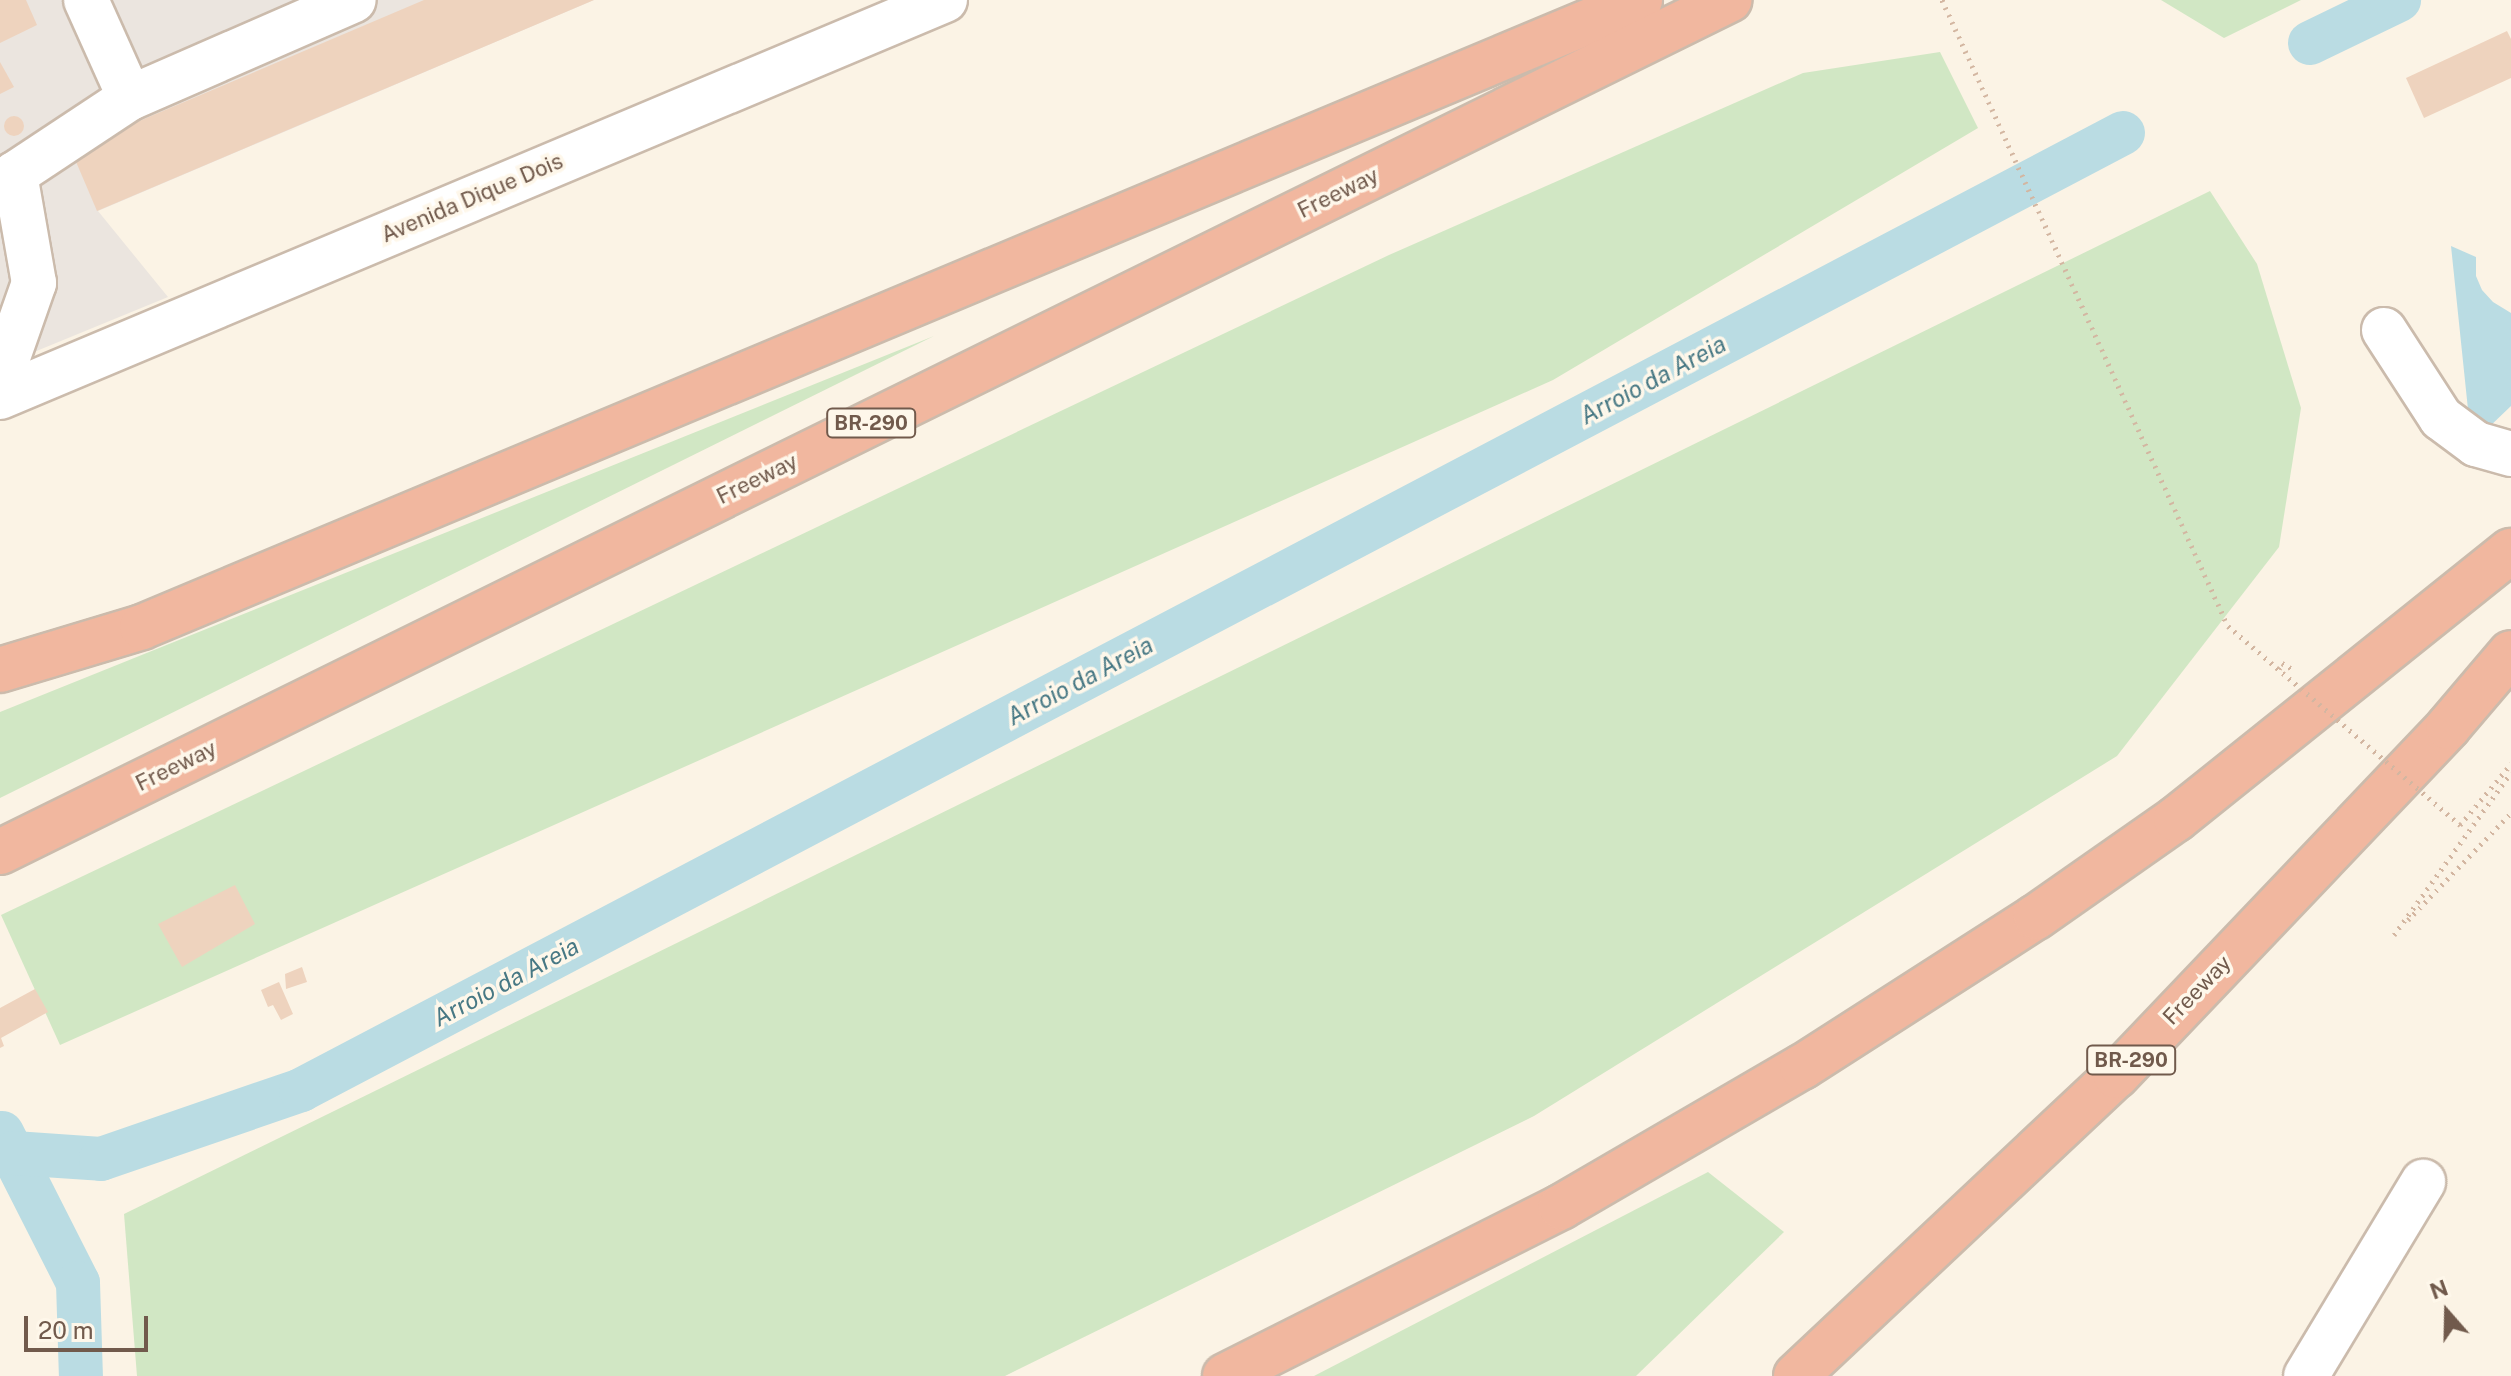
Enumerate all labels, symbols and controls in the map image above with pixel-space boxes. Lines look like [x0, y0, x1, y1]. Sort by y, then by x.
street label: Avenida Dique Dois [377, 148, 567, 248]
street label: Freeway [1293, 162, 1383, 224]
water label: Arroio da Areia [1575, 329, 1731, 431]
road number: BR-290 [825, 407, 917, 439]
street label: Freeway [712, 448, 802, 510]
water label: Arroio da Areia [1002, 630, 1158, 732]
street label: Freeway [131, 735, 221, 797]
water label: Arroio da Areia [428, 931, 584, 1033]
street label: Freeway [2157, 950, 2237, 1030]
road number: BR-290 [2085, 1044, 2177, 1076]
north arrow [2407, 1272, 2487, 1352]
text: N [2426, 1274, 2451, 1305]
scale bar [28, 1300, 152, 1350]
text: 20 m [38, 1316, 94, 1344]

